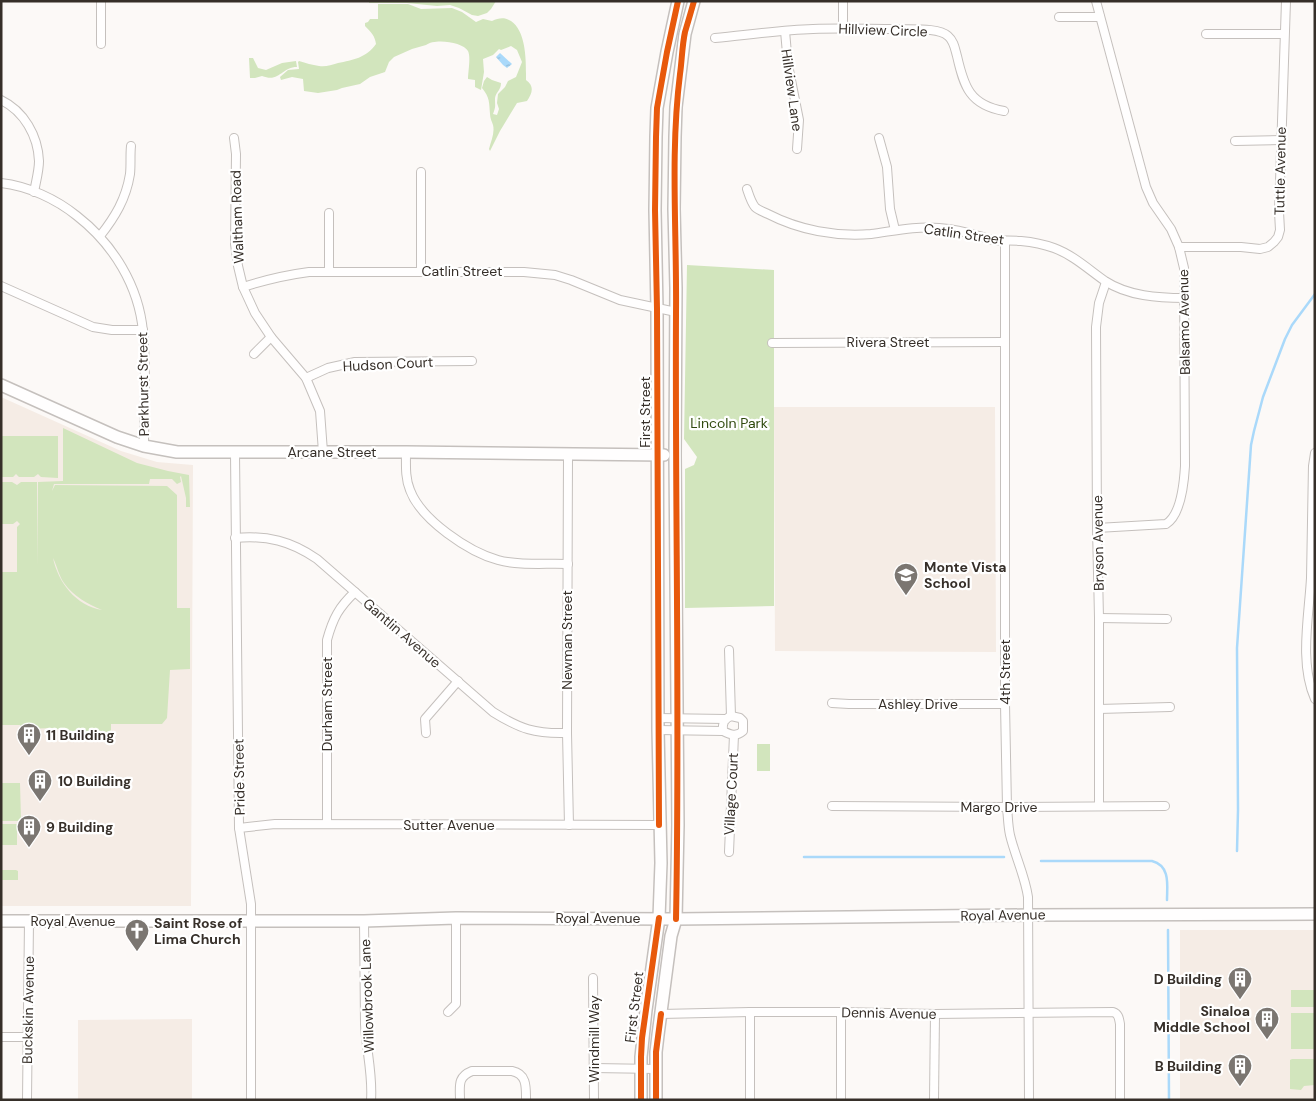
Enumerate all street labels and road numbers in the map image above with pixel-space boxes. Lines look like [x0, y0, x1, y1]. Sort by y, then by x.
street label: Hillview Circle [838, 19, 928, 41]
street label: Hillview Lane [777, 48, 807, 132]
street label: Tuttle Avenue [1270, 127, 1290, 215]
street label: Waltham Road [226, 170, 248, 264]
street label: Catlin Street [923, 219, 1005, 249]
street label: Catlin Street [422, 262, 502, 280]
street label: Balsamo Avenue [1174, 269, 1194, 375]
street label: Parkhurst Street [133, 332, 153, 436]
street label: Rivera Street [847, 333, 929, 351]
street label: Hudson Court [342, 353, 434, 375]
street label: First Street [636, 376, 654, 448]
street label: Arcane Street [287, 443, 377, 461]
street label: Bryson Avenue [1088, 495, 1108, 591]
street label: Newman Street [558, 590, 576, 690]
street label: Gantlin Avenue [359, 594, 445, 672]
street label: 4th Street [996, 639, 1014, 705]
street label: Durham Street [318, 657, 336, 751]
street label: Ashley Drive [878, 695, 958, 713]
street label: Pride Street [229, 738, 249, 816]
street label: Village Court [720, 752, 742, 836]
street label: Margo Drive [960, 798, 1038, 816]
street label: Sutter Avenue [403, 816, 495, 834]
street label: Royal Avenue [960, 905, 1046, 925]
street label: Royal Avenue [555, 909, 641, 927]
street label: Royal Avenue [30, 912, 116, 930]
street label: Willowbrook Lane [356, 939, 378, 1053]
street label: Buckskin Avenue [18, 956, 38, 1064]
street label: First Street [621, 970, 647, 1044]
street label: Windmill Way [585, 995, 603, 1083]
street label: Dennis Avenue [841, 1003, 937, 1023]

